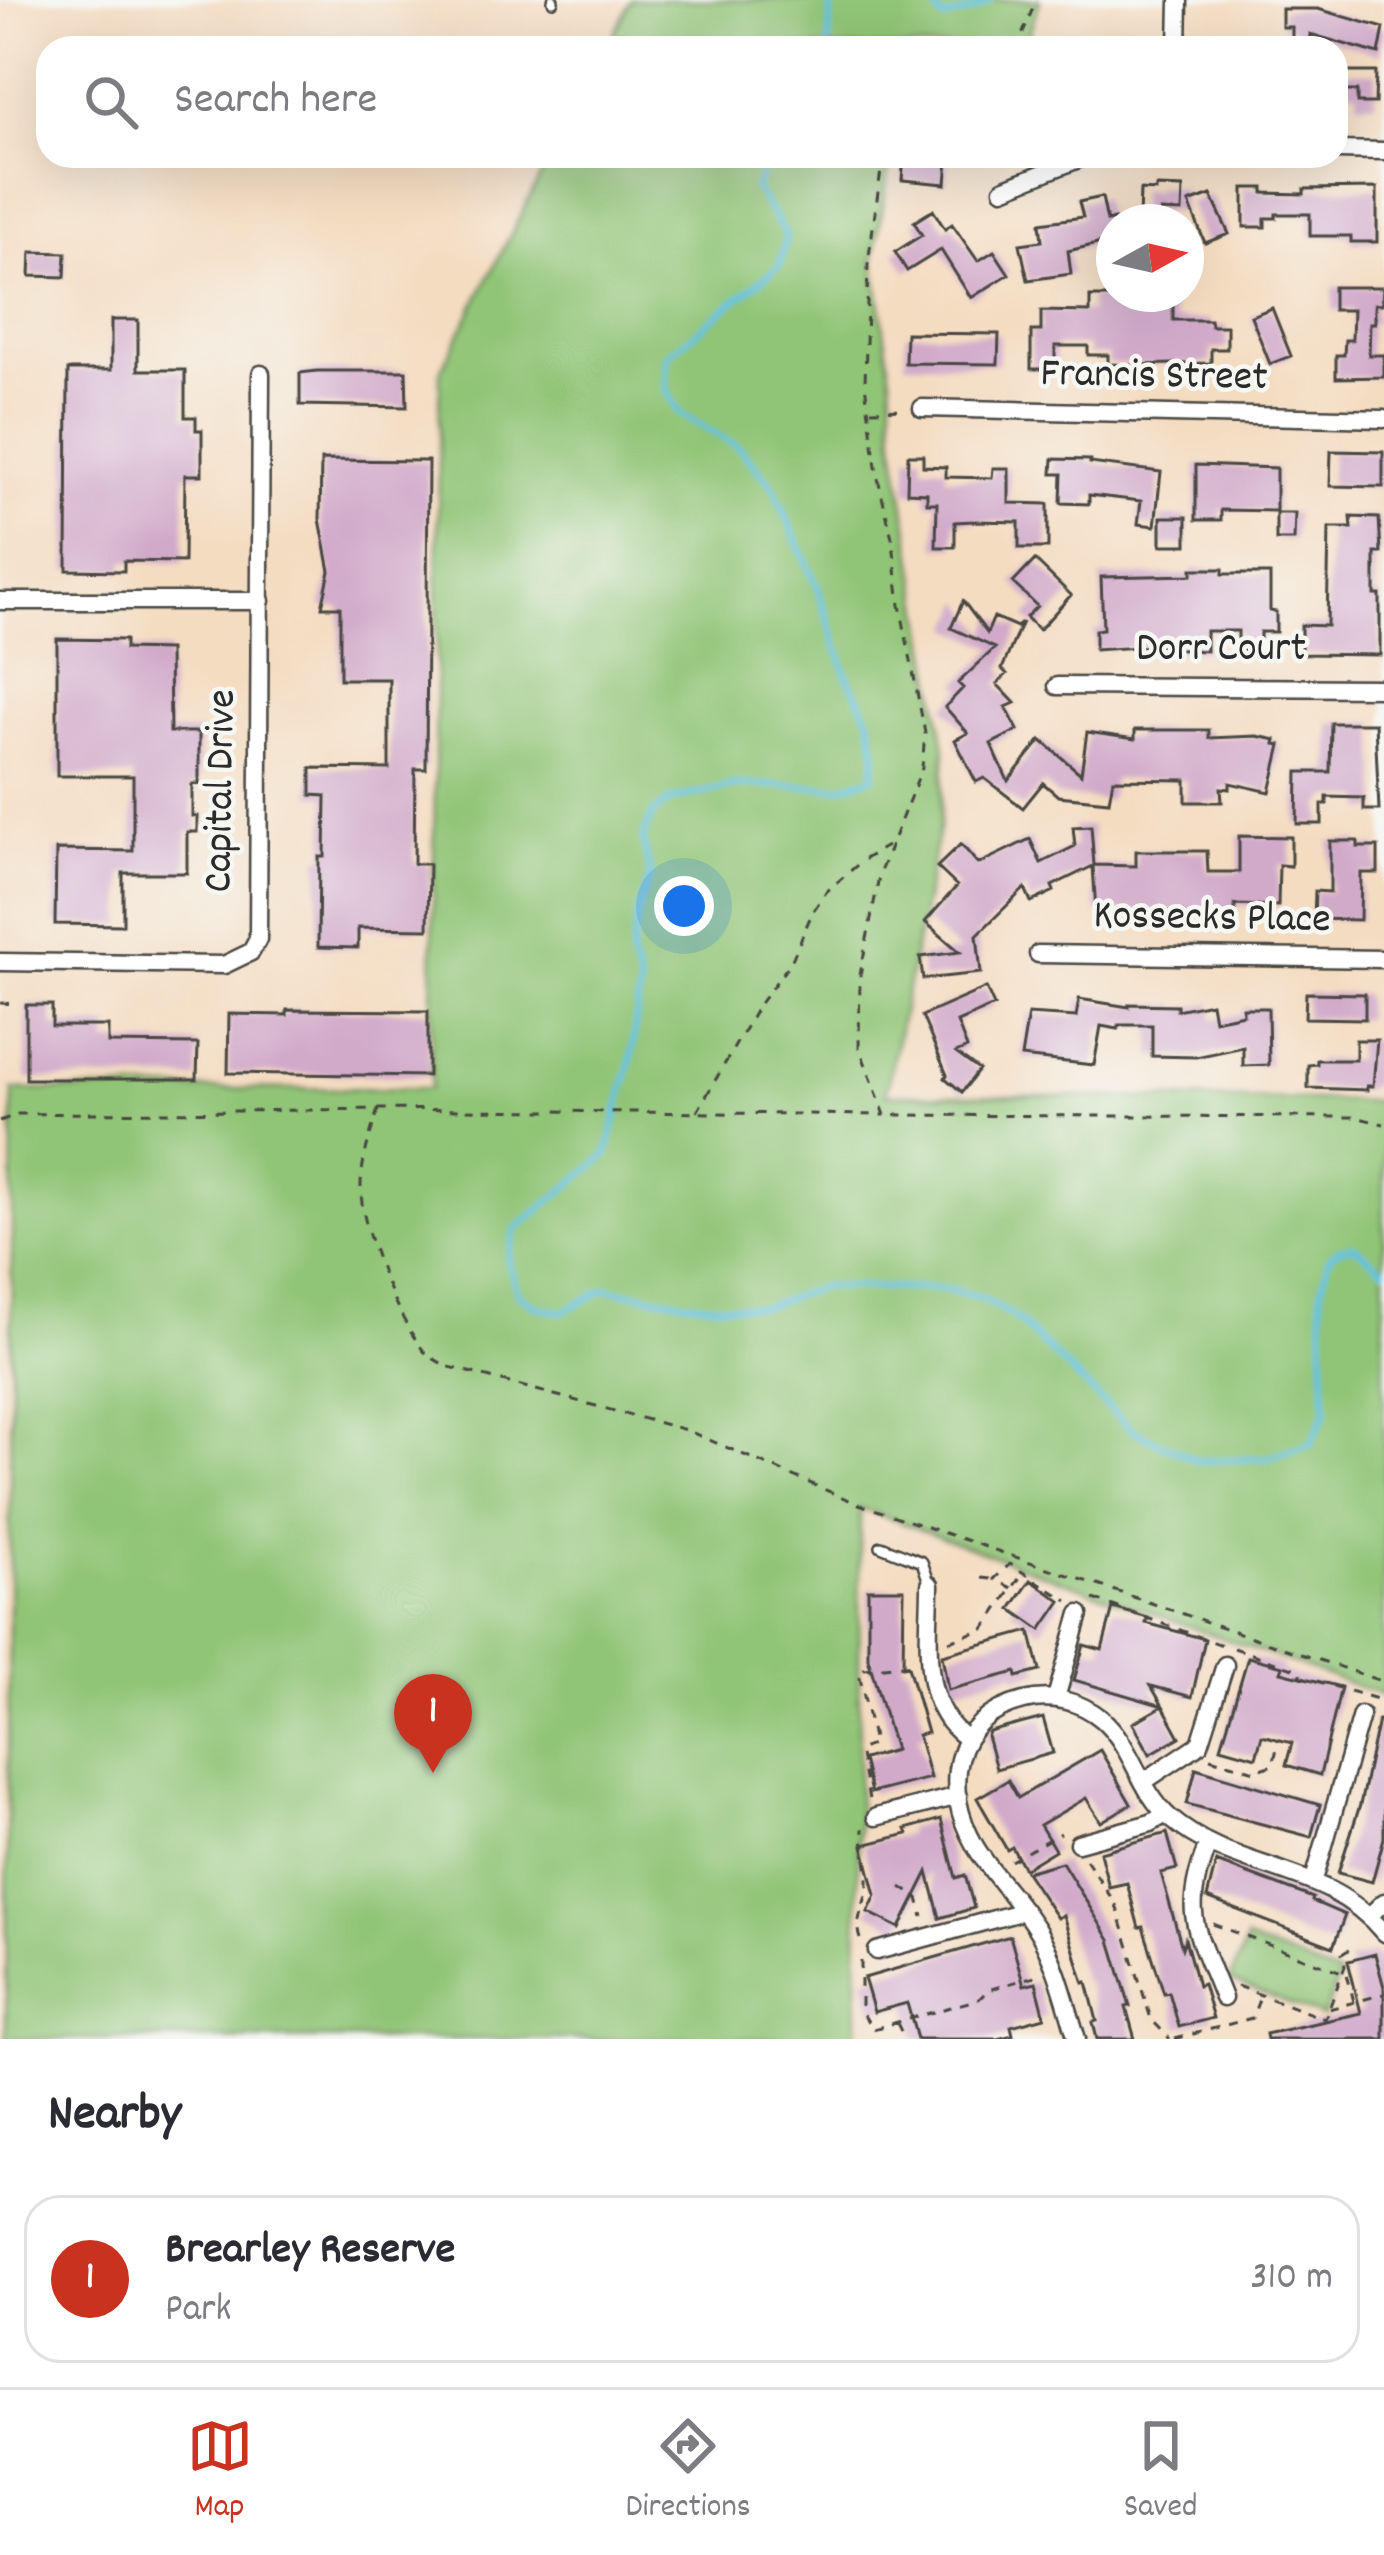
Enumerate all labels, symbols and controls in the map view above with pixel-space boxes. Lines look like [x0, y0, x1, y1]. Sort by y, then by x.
search box [36, 36, 1348, 168]
icon: search [78, 69, 144, 135]
text: Search here [174, 70, 377, 134]
north arrow [1096, 204, 1204, 312]
street label: Francis Street [1040, 346, 1268, 410]
street label: Dorr Court [1136, 621, 1306, 681]
street label: Capital Drive [191, 689, 255, 893]
your location [654, 876, 714, 936]
street label: Kossecks Place [1093, 888, 1331, 952]
pin: 1 [394, 1674, 472, 1773]
text: Nearby [48, 2081, 181, 2153]
text: Brearley Reserve [165, 2220, 455, 2284]
text: 1 [86, 2252, 94, 2307]
text: 310 m [1250, 2252, 1333, 2307]
text: Park [165, 2284, 231, 2339]
tab: Map [187, 2413, 253, 2532]
tab: Directions [626, 2413, 751, 2532]
tab: Saved [1124, 2413, 1197, 2532]

